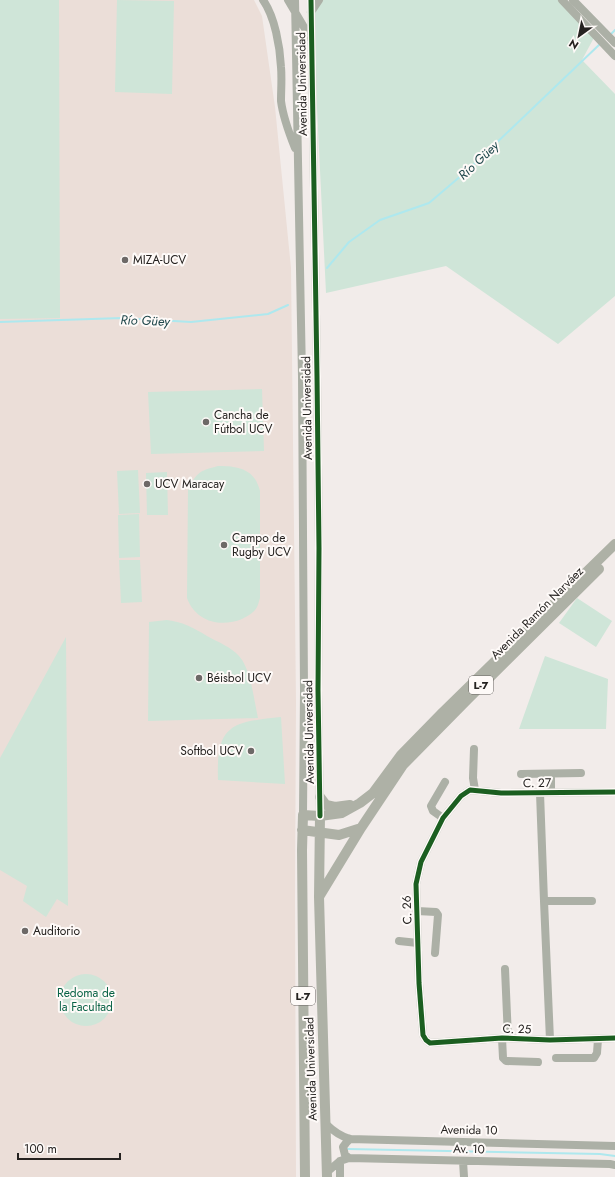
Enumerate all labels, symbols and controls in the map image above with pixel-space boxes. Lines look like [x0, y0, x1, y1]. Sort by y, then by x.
north arrow [559, 16, 599, 56]
street label: Avenida Universidad [292, 32, 312, 136]
text: N [566, 35, 582, 53]
water label: Río Güey [454, 136, 504, 184]
place label: MIZA-UCV [133, 251, 186, 269]
marker: MIZA-UCV [120, 255, 130, 265]
water label: Río Güey [120, 310, 171, 331]
street label: Avenida Universidad [297, 356, 317, 460]
place label: Cancha de Fútbol UCV [214, 406, 272, 438]
marker: Cancha de Fútbol UCV [201, 417, 211, 427]
place label: UCV Maracay [155, 475, 225, 493]
marker: UCV Maracay [142, 479, 152, 489]
place label: Campo de Rugby UCV [232, 529, 291, 561]
marker: Campo de Rugby UCV [219, 540, 229, 550]
street label: Avenida Ramón Narváez [487, 562, 588, 663]
place label: Béisbol UCV [207, 669, 271, 687]
marker: Béisbol UCV [194, 673, 204, 683]
road number: L-7 [469, 676, 493, 694]
street label: Avenida Universidad [299, 680, 319, 784]
place label: Softbol UCV [180, 742, 243, 760]
marker: Softbol UCV [246, 746, 256, 756]
street label: C. 27 [523, 774, 552, 792]
street label: C. 26 [397, 895, 417, 925]
place label: Auditorio [33, 922, 81, 940]
marker: Auditorio [20, 926, 30, 936]
park label: Redoma de la Facultad [57, 984, 115, 1016]
road number: L-7 [291, 987, 315, 1005]
street label: Avenida Universidad [300, 1017, 322, 1121]
street label: C. 25 [502, 1020, 532, 1038]
street label: Avenida 10 [440, 1121, 498, 1139]
scale bar [18, 1135, 120, 1161]
text: 100 m [24, 1140, 57, 1158]
street label: Av. 10 [453, 1140, 485, 1158]

